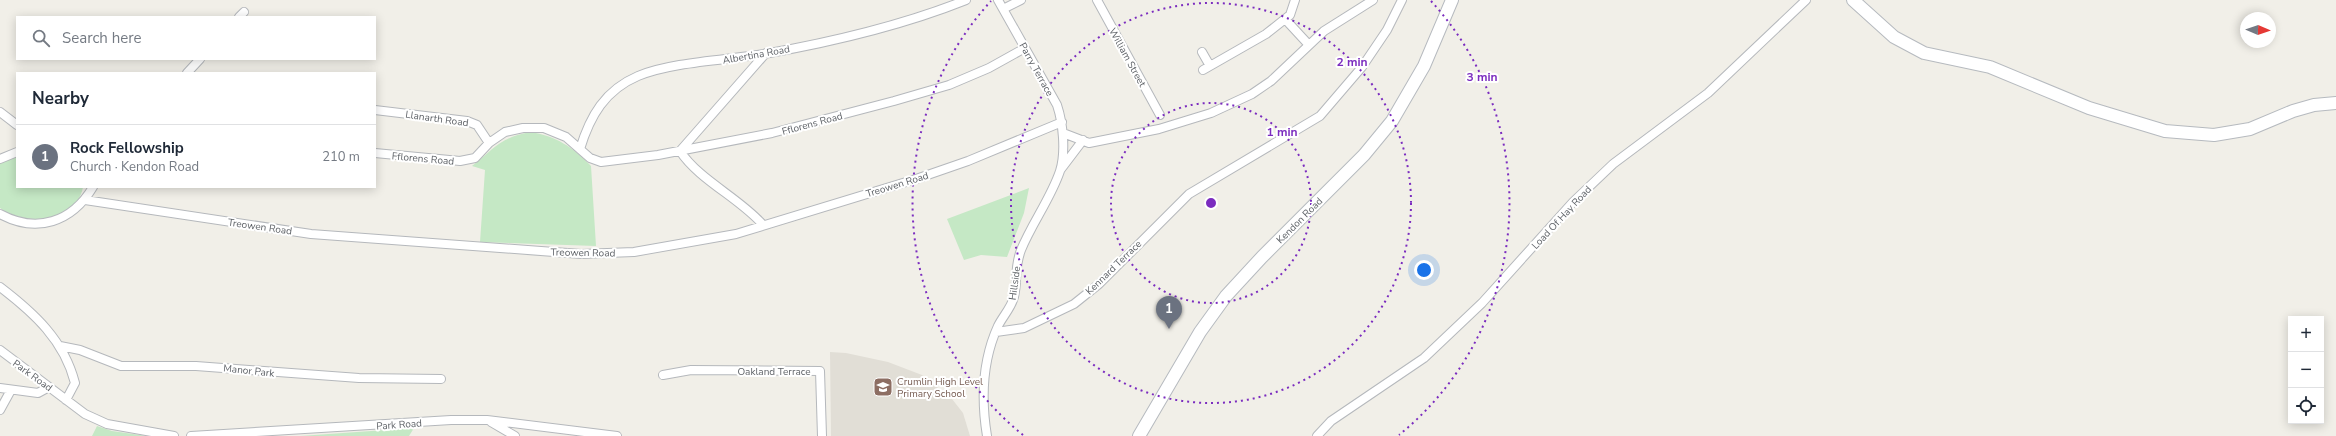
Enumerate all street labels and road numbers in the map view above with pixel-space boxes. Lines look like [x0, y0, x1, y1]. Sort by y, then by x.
street label: William Street [1105, 26, 1149, 90]
street label: Parry Terrace [1016, 40, 1057, 99]
street label: Albertina Road [722, 42, 791, 68]
street label: Llanarth Road [404, 108, 469, 130]
street label: Fflorens Road [780, 109, 844, 139]
street label: Fflorens Road [391, 149, 455, 169]
street label: Treowen Road [864, 169, 930, 201]
street label: Load Of Hay Road [1529, 183, 1595, 252]
street label: Kendon Road [1274, 194, 1326, 247]
street label: Treowen Road [227, 216, 293, 238]
street label: Kennard Terrace [1083, 237, 1145, 298]
street label: Treowen Road [550, 245, 616, 261]
street label: Hillside [1006, 265, 1024, 301]
street label: Park Road [10, 357, 55, 395]
street label: Manor Park [223, 361, 276, 381]
street label: Oakland Terrace [737, 365, 811, 379]
street label: Park Road [376, 416, 423, 434]

